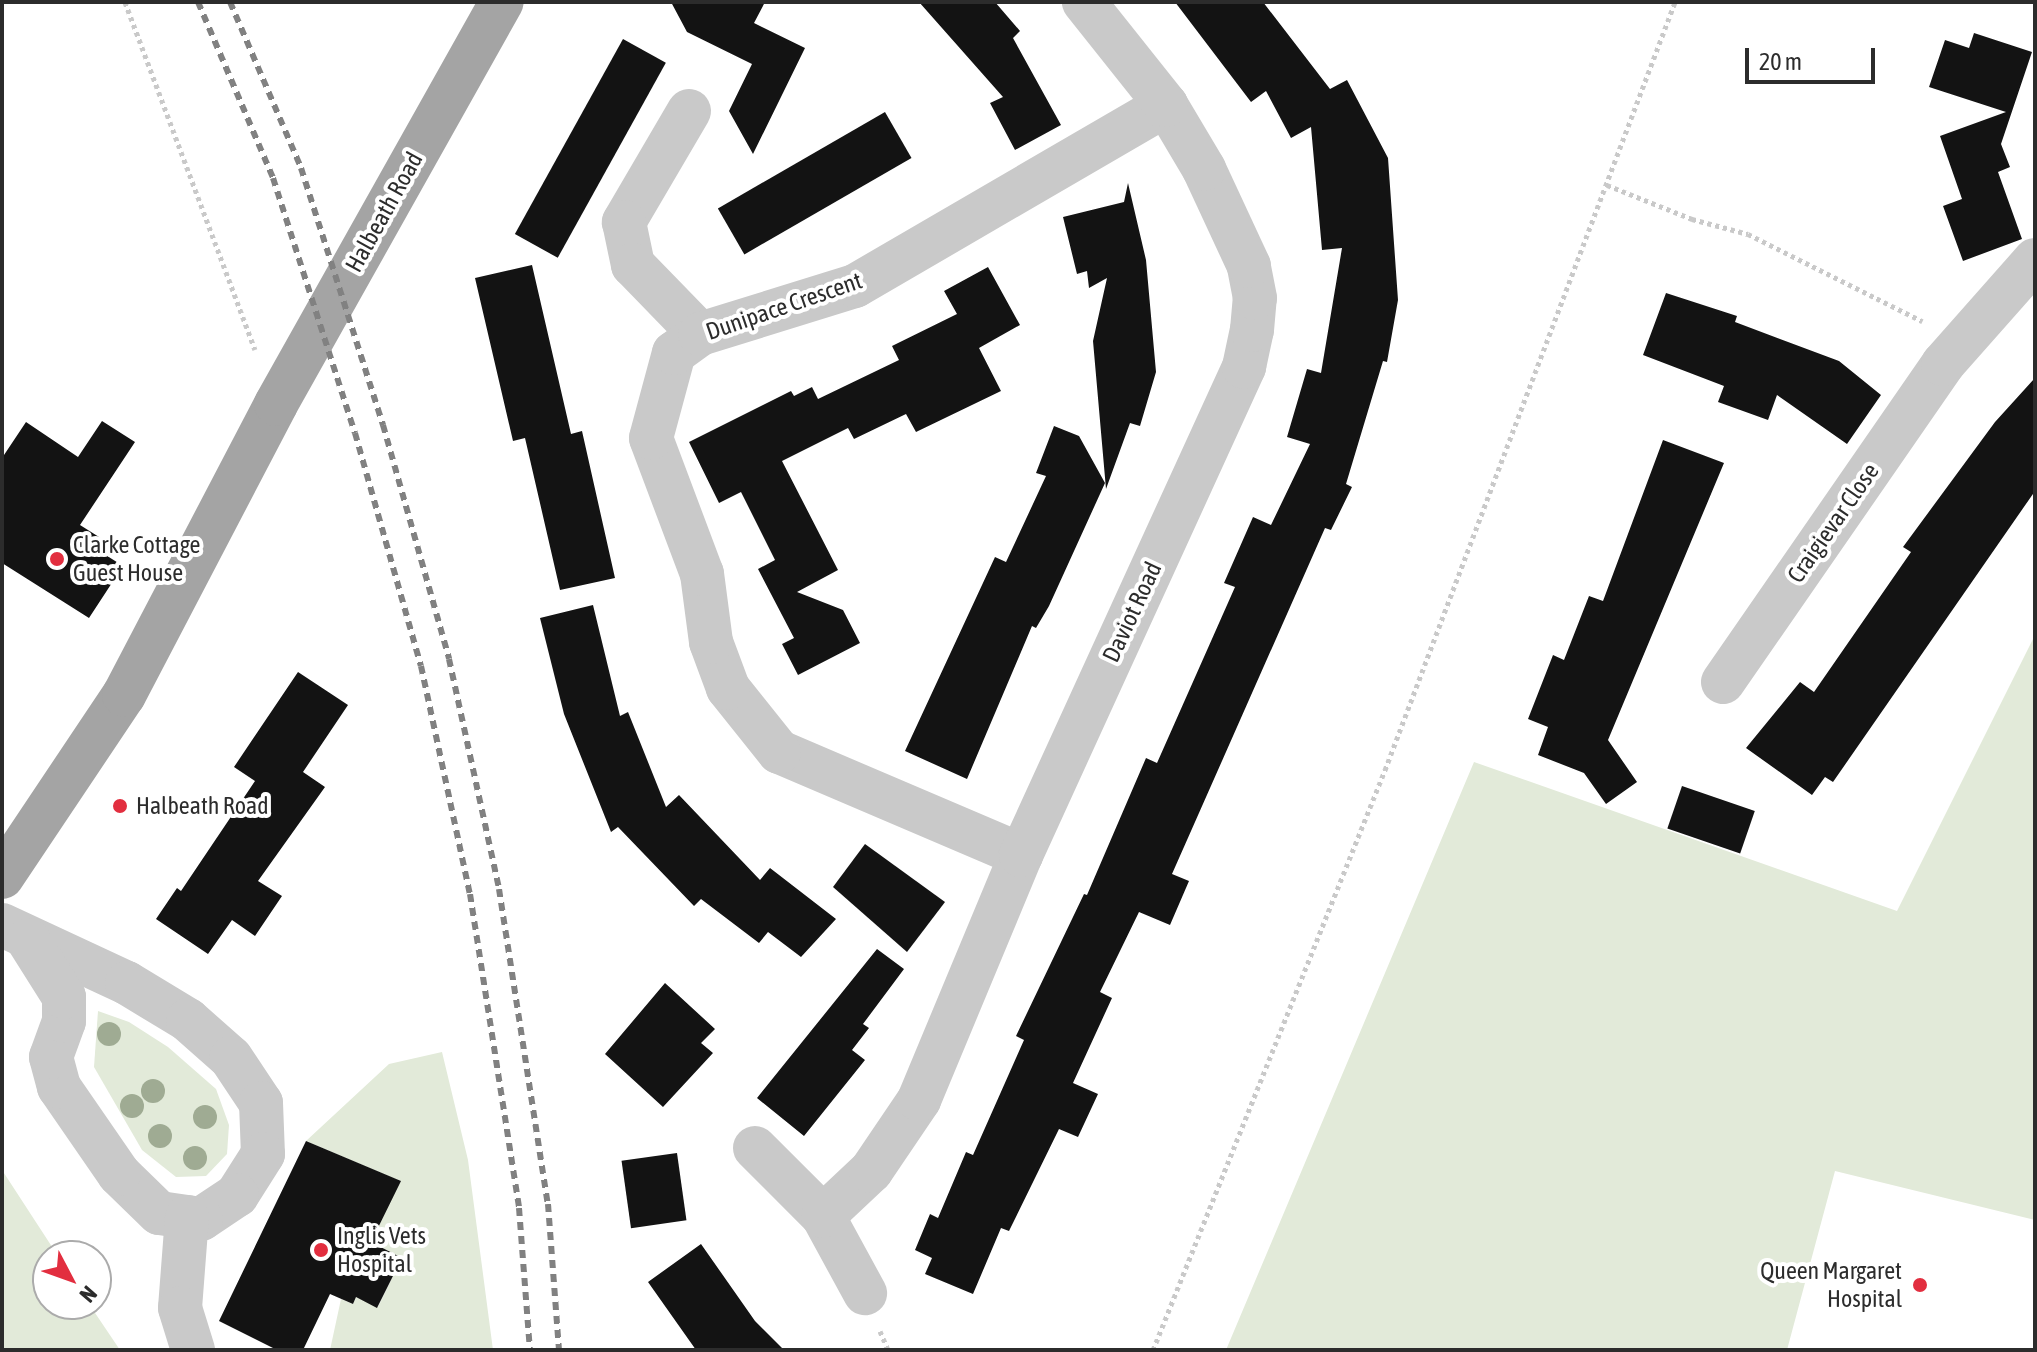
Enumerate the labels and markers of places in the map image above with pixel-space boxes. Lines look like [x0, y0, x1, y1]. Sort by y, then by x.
place label: Clarke Cottage Guest House [73, 531, 200, 587]
marker: Clarke Cottage Guest House [48, 550, 66, 568]
place label: Halbeath Road [136, 792, 269, 820]
marker: Halbeath Road [111, 797, 129, 815]
place label: Inglis Vets Hospital [337, 1222, 426, 1278]
marker: Inglis Vets Hospital [312, 1241, 330, 1259]
place label: Queen Margaret Hospital [1760, 1257, 1902, 1313]
marker: Queen Margaret Hospital [1909, 1274, 1931, 1296]

